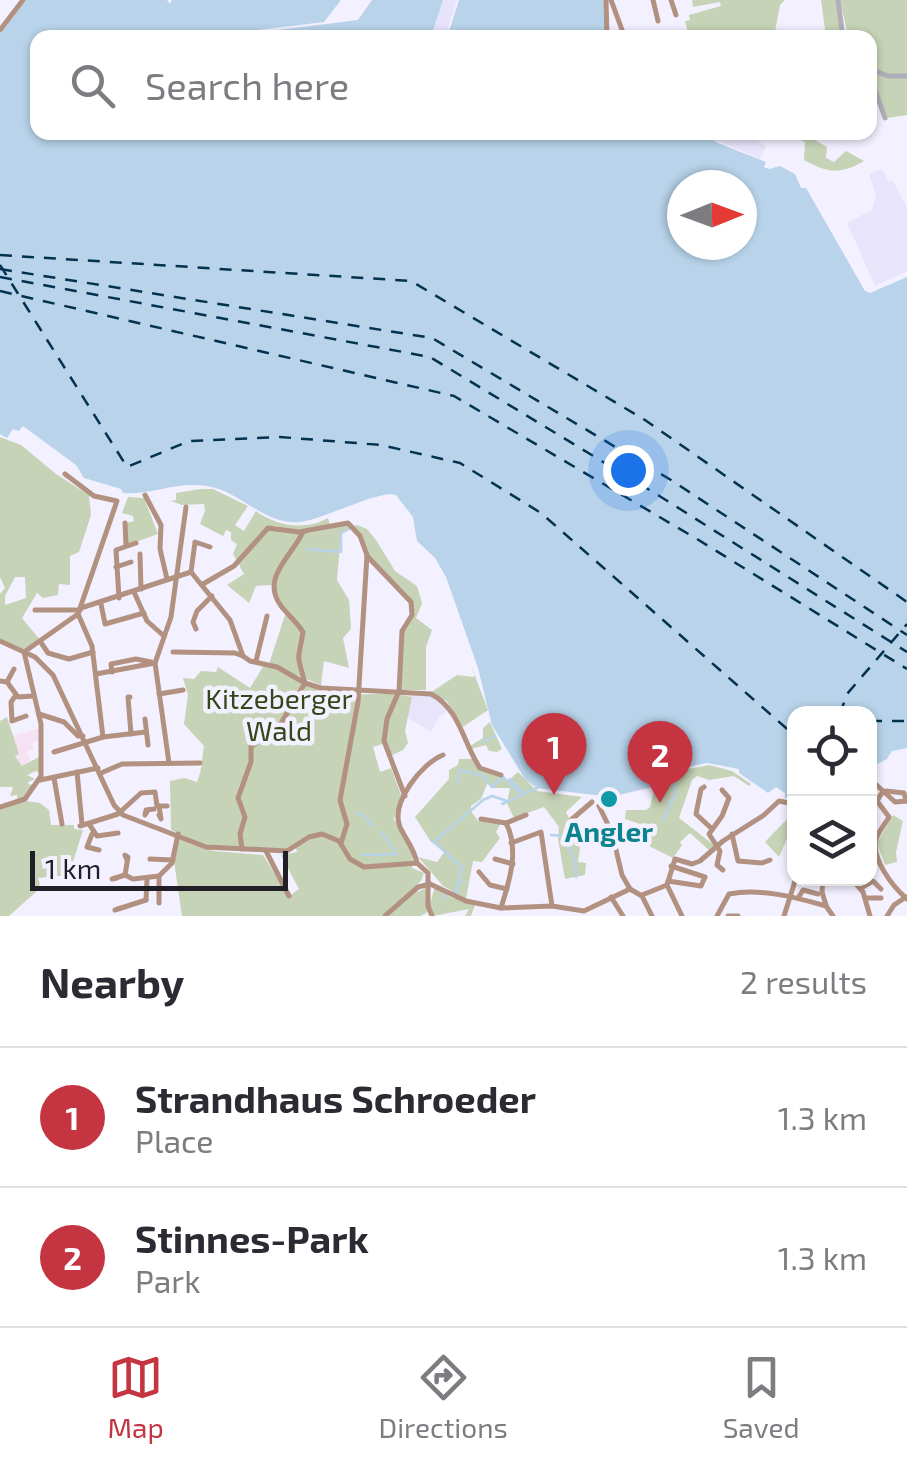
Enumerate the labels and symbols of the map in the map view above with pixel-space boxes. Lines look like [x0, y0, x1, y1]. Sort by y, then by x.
north arrow [667, 170, 757, 260]
your location [603, 445, 654, 496]
park label: Kitzeberger Wald [205, 681, 353, 747]
pin: 1 [522, 712, 586, 795]
pin: 2 [628, 720, 692, 803]
marker: Angler [598, 788, 620, 810]
place label: Angler [565, 814, 653, 848]
scale bar [30, 846, 288, 890]

